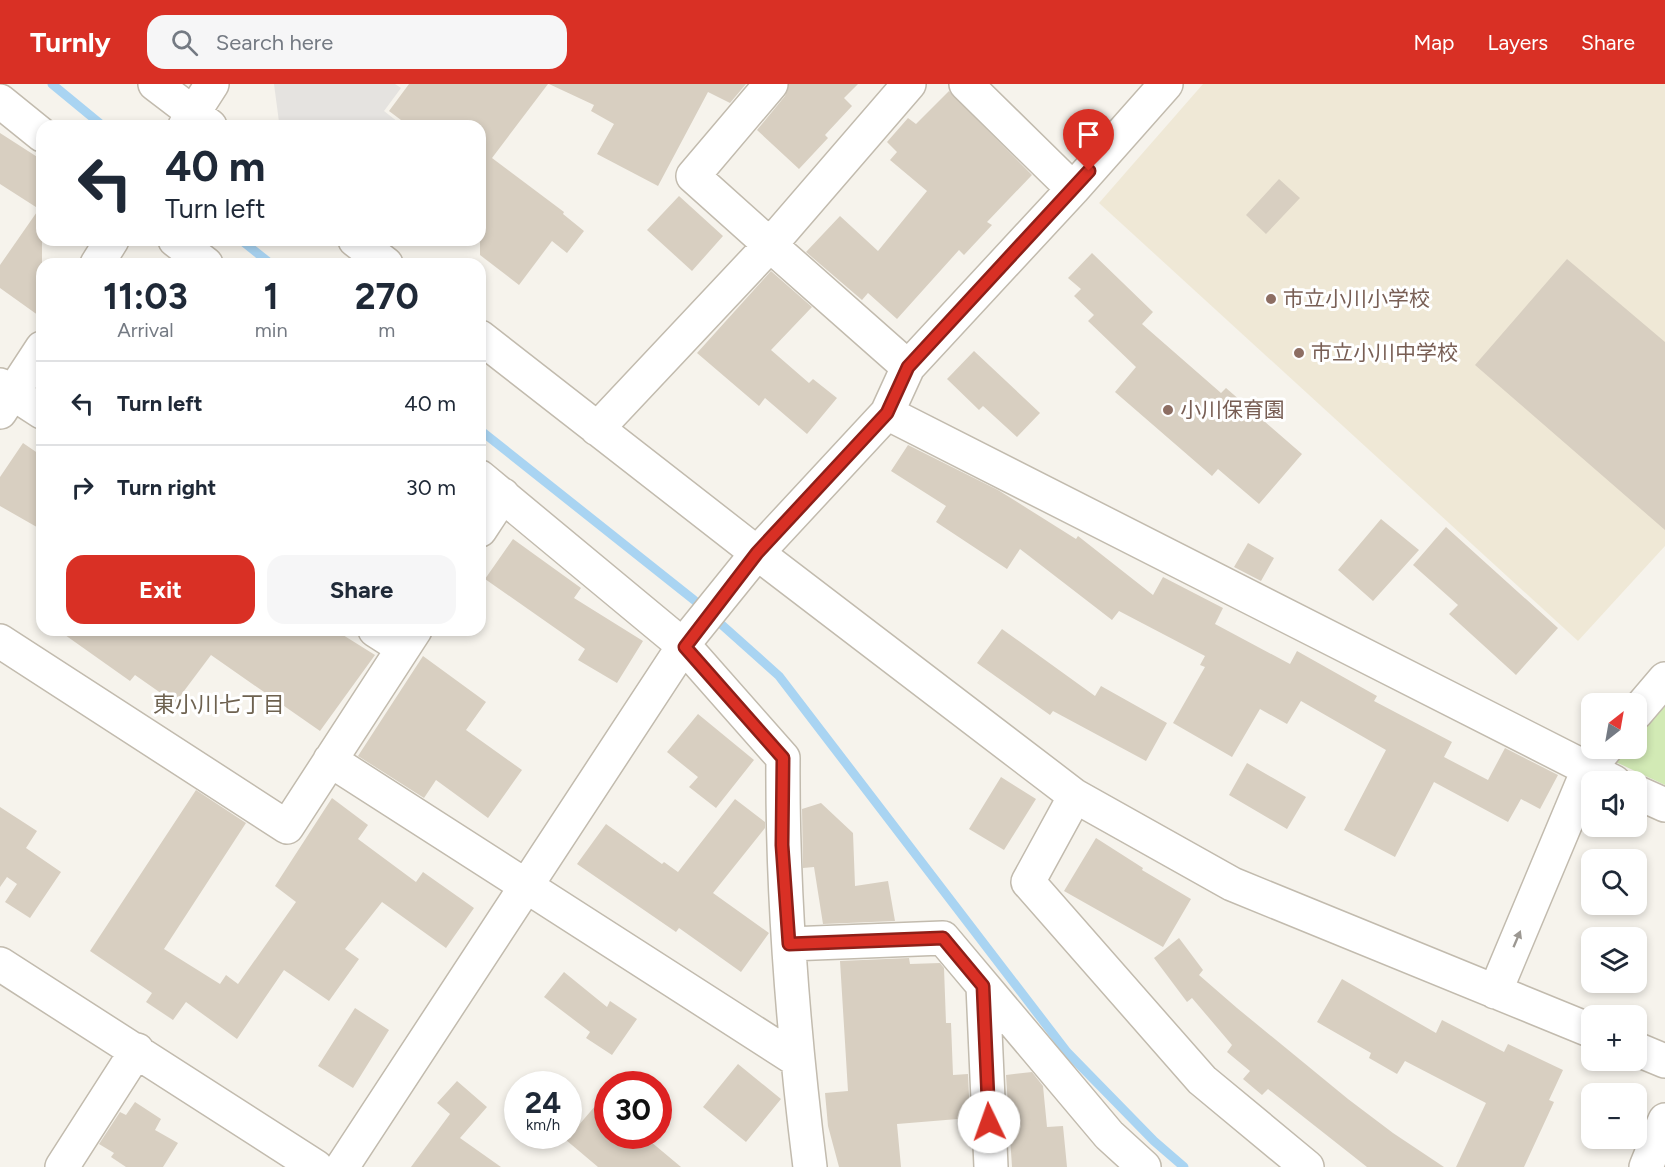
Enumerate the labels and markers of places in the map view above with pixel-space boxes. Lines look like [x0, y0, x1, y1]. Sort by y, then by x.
pin [1063, 109, 1114, 171]
place label: 市立小川小学校 [1283, 286, 1430, 311]
marker: 市立小川小学校 [1264, 292, 1278, 306]
place label: 市立小川中学校 [1311, 340, 1458, 365]
marker: 市立小川中学校 [1292, 346, 1306, 360]
place label: 小川保育園 [1180, 397, 1285, 422]
marker: 小川保育園 [1161, 403, 1175, 417]

